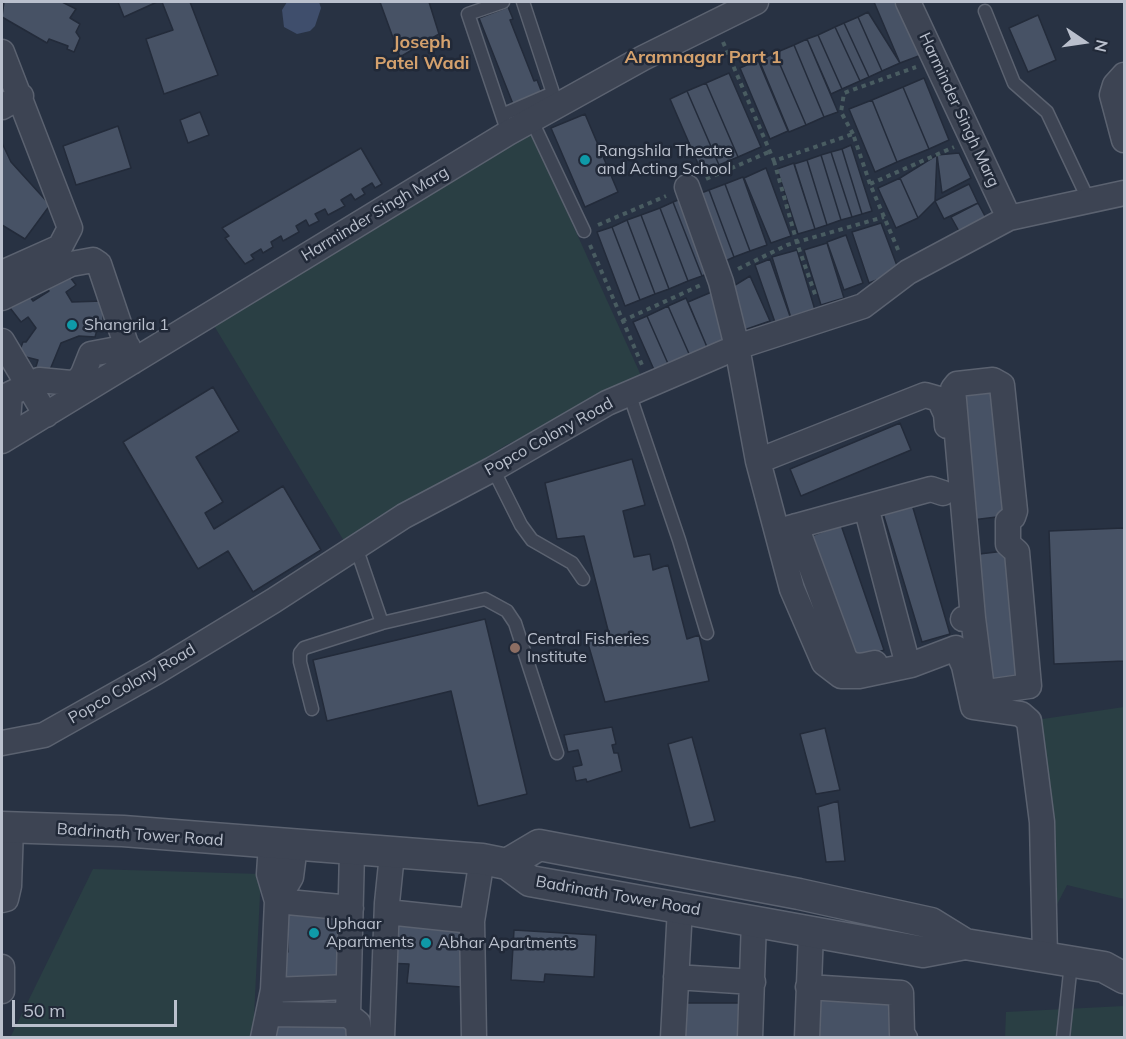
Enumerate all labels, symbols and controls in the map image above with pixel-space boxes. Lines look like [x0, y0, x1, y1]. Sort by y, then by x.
north arrow [1054, 12, 1114, 72]
street label: Harminder Singh Marg [915, 30, 1003, 190]
district label: Joseph Patel Wadi [374, 32, 470, 74]
text: N [1090, 38, 1113, 54]
district label: Aramnagar Part 1 [624, 47, 782, 69]
place label: Rangshila Theatre and Acting School [597, 141, 733, 179]
marker: Rangshila Theatre and Acting School [578, 153, 592, 167]
street label: Harminder Singh Marg [298, 162, 452, 266]
place label: Shangrila 1 [84, 315, 169, 335]
marker: Shangrila 1 [65, 318, 79, 332]
street label: Popco Colony Road [482, 394, 616, 480]
place label: Central Fisheries Institute [527, 629, 649, 667]
street label: Popco Colony Road [65, 640, 199, 728]
marker: Central Fisheries Institute [508, 641, 522, 655]
street label: Badrinath Tower Road [56, 820, 224, 850]
street label: Badrinath Tower Road [534, 872, 702, 920]
place label: Uphaar Apartments [326, 914, 414, 952]
marker: Uphaar Apartments [307, 926, 321, 940]
place label: Abhar Apartments [438, 933, 577, 953]
marker: Abhar Apartments [419, 936, 433, 950]
scale bar [15, 988, 180, 1026]
text: 50 m [23, 999, 65, 1022]

